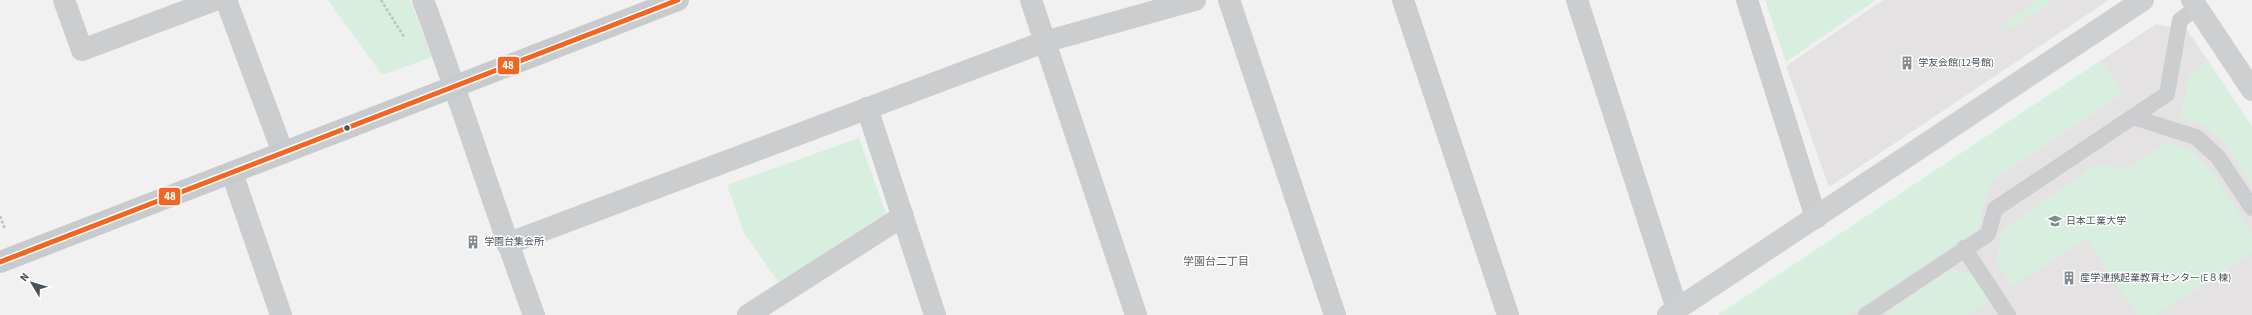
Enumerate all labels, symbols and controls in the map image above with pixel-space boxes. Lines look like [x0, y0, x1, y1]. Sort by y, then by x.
building icon: 学友会館(12号館) [1899, 55, 1915, 71]
line badge: 48 [497, 56, 520, 75]
place label: 学友会館(12号館) [1918, 56, 1994, 70]
text: 48 [502, 58, 514, 73]
unlabelled marker [342, 123, 352, 133]
line badge: 48 [158, 187, 181, 206]
text: 48 [164, 189, 176, 204]
school or university icon: 日本工業大学 [2047, 213, 2063, 229]
place label: 日本工業大学 [2066, 214, 2126, 228]
building icon: 学園台集会所 [465, 234, 481, 250]
place label: 学園台集会所 [484, 235, 544, 249]
district label: 学園台二丁目 [1183, 254, 1249, 269]
north arrow [12, 263, 52, 303]
text: N [16, 270, 33, 285]
building icon: 産学連携起業教育センター(E８棟) [2061, 270, 2077, 286]
place label: 産学連携起業教育センター(E８棟) [2080, 271, 2231, 285]

